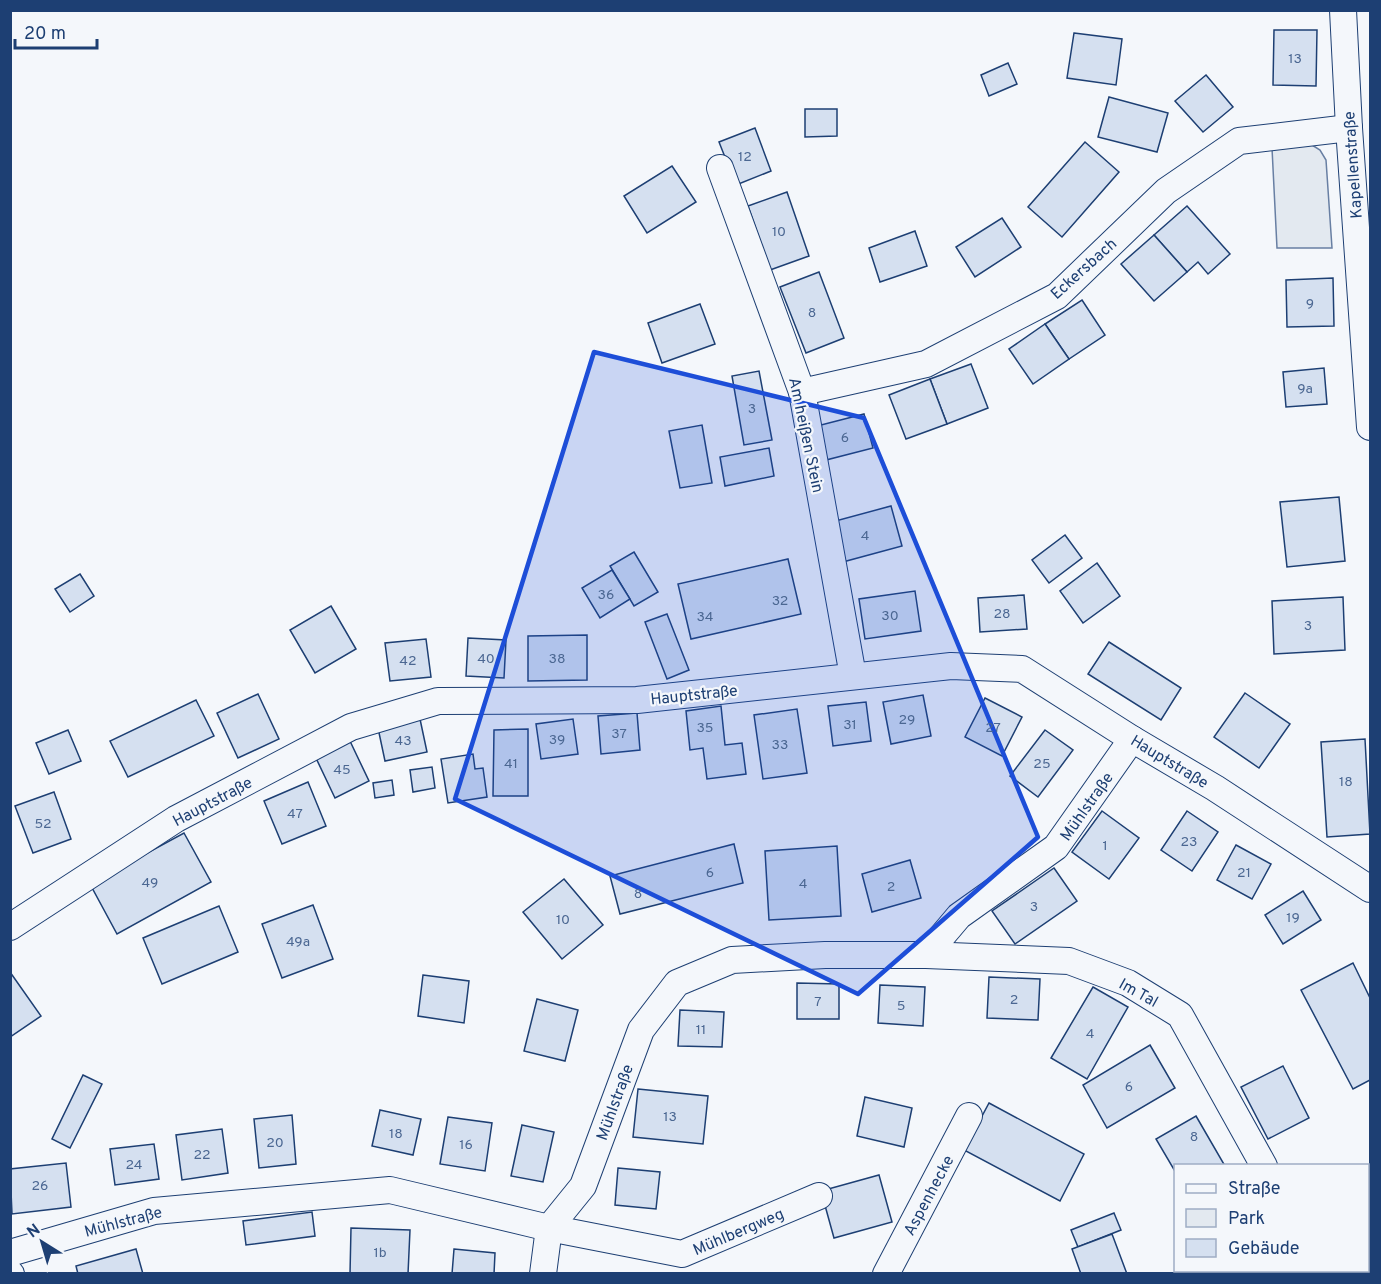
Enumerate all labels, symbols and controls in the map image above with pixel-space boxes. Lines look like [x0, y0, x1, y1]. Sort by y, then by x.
scale bar [15, 12, 98, 50]
text: 20 m [24, 23, 66, 46]
house number: 13 [1288, 51, 1302, 68]
street label: Kapellenstraße [1340, 111, 1368, 219]
house number: 12 [738, 149, 752, 166]
house number: 10 [772, 224, 786, 241]
street label: Eckersbach [1047, 235, 1122, 304]
house number: 9 [1306, 296, 1314, 313]
house number: 8 [808, 305, 816, 322]
street label: Am heißen Stein [783, 376, 827, 495]
house number: 9a [1297, 381, 1313, 398]
house number: 3 [748, 401, 756, 418]
house number: 6 [841, 430, 849, 447]
house number: 4 [861, 528, 869, 545]
house number: 36 [598, 587, 614, 604]
house number: 32 [772, 593, 788, 610]
house number: 28 [993, 606, 1011, 623]
house number: 30 [881, 608, 899, 625]
house number: 34 [696, 609, 714, 626]
house number: 3 [1304, 618, 1312, 635]
house number: 40 [477, 651, 495, 668]
house number: 38 [549, 651, 565, 668]
house number: 42 [399, 653, 417, 670]
street label: Hauptstraße [650, 681, 739, 711]
house number: 29 [899, 712, 915, 729]
house number: 31 [843, 717, 857, 734]
house number: 35 [696, 720, 714, 737]
house number: 27 [985, 720, 1001, 737]
house number: 37 [611, 726, 627, 743]
house number: 39 [549, 732, 565, 749]
street label: Hauptstraße [1126, 732, 1212, 794]
house number: 43 [394, 733, 412, 750]
house number: 33 [772, 737, 788, 754]
house number: 41 [504, 756, 518, 773]
house number: 25 [1033, 756, 1051, 773]
house number: 45 [333, 762, 351, 779]
street label: Mühlstraße [1057, 769, 1119, 845]
street label: Hauptstraße [170, 773, 256, 832]
house number: 18 [1339, 774, 1353, 791]
house number: 47 [287, 806, 303, 823]
house number: 52 [34, 816, 52, 833]
house number: 23 [1181, 834, 1198, 851]
house number: 1 [1102, 838, 1108, 855]
house number: 6 [706, 865, 714, 882]
house number: 21 [1237, 865, 1251, 882]
house number: 49 [142, 875, 158, 892]
house number: 4 [799, 876, 807, 893]
house number: 2 [887, 879, 895, 896]
house number: 8 [634, 886, 642, 903]
house number: 3 [1030, 899, 1038, 916]
house number: 19 [1286, 910, 1300, 927]
house number: 10 [556, 912, 570, 929]
house number: 49a [286, 934, 310, 951]
street label: Im Tal [1115, 975, 1161, 1013]
house number: 2 [1010, 992, 1018, 1009]
house number: 7 [814, 994, 822, 1011]
house number: 5 [897, 998, 905, 1015]
house number: 11 [696, 1022, 706, 1039]
house number: 4 [1086, 1026, 1094, 1043]
street label: Mühlstraße [593, 1062, 639, 1144]
house number: 6 [1125, 1079, 1133, 1096]
house number: 13 [663, 1109, 677, 1126]
house number: 18 [389, 1126, 403, 1143]
house number: 8 [1190, 1129, 1198, 1146]
house number: 20 [266, 1135, 284, 1152]
house number: 16 [459, 1137, 473, 1154]
house number: 22 [193, 1147, 211, 1164]
street label: Aspenhecke [900, 1152, 959, 1240]
house number: 24 [125, 1157, 143, 1174]
legend [1174, 1164, 1369, 1272]
house number: 26 [32, 1178, 48, 1195]
text: Straße [1228, 1178, 1280, 1201]
street label: Mühlstraße [82, 1203, 165, 1243]
street label: Mühlbergweg [690, 1205, 787, 1261]
text: Park [1228, 1208, 1265, 1231]
north arrow [12, 1212, 72, 1272]
text: N [24, 1220, 45, 1243]
text: Gebäude [1228, 1238, 1300, 1261]
house number: 1b [373, 1245, 387, 1262]

